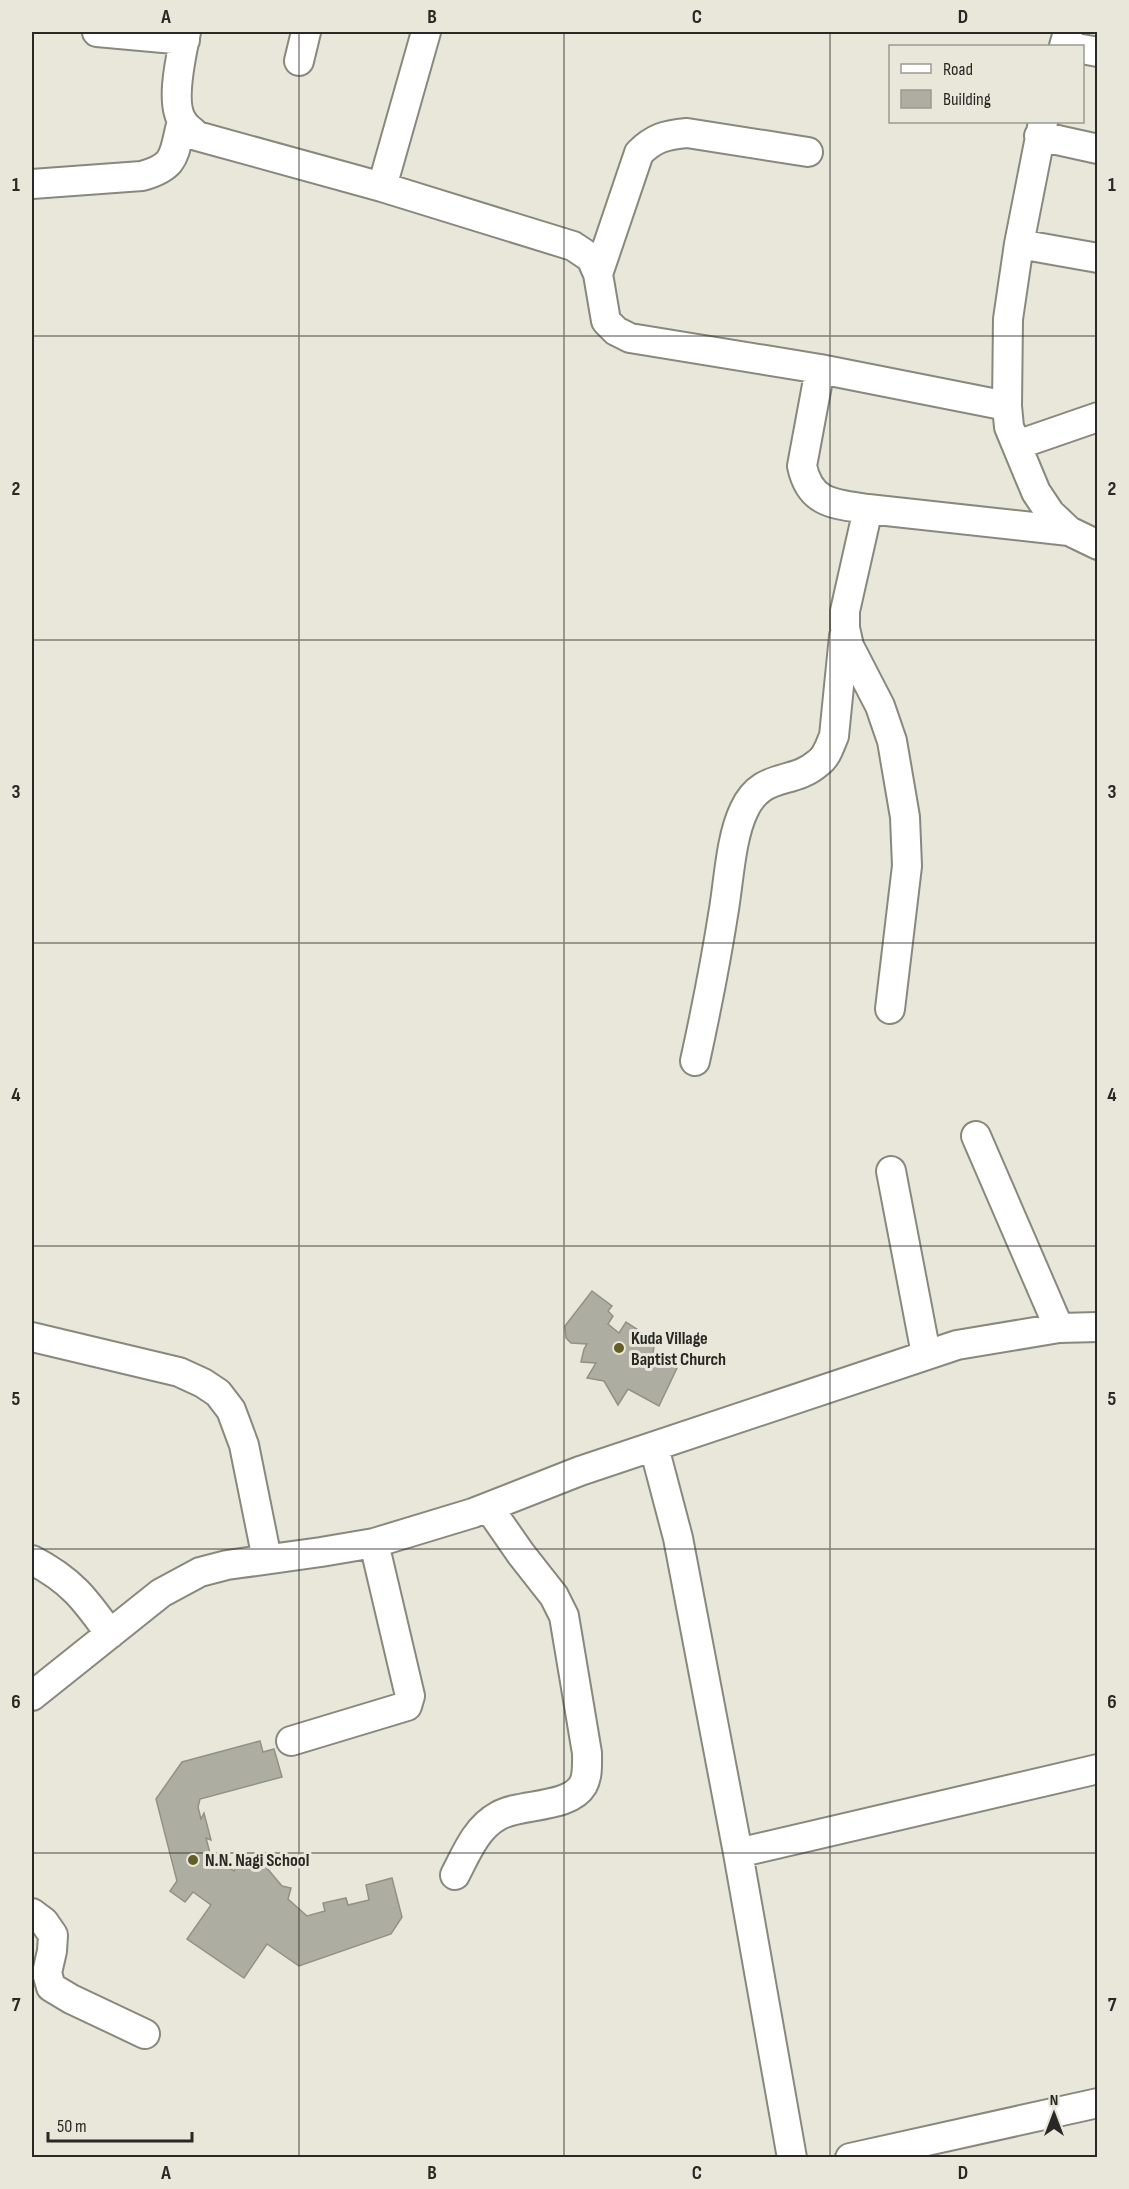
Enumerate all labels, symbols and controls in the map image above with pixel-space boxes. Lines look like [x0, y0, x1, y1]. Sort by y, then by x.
text: A [160, 5, 171, 29]
text: B [427, 5, 437, 29]
text: C [692, 5, 702, 29]
text: D [958, 5, 968, 29]
legend [889, 45, 1084, 123]
text: Road [943, 59, 973, 80]
text: Building [943, 89, 991, 110]
text: 1 [12, 173, 20, 197]
text: 1 [1108, 173, 1116, 197]
text: 2 [12, 477, 20, 501]
text: 2 [1108, 477, 1116, 501]
text: 3 [12, 780, 21, 804]
text: 3 [1108, 780, 1117, 804]
text: 4 [11, 1083, 21, 1107]
text: 4 [1107, 1083, 1117, 1107]
place label: Kuda Village Baptist Church [631, 1328, 726, 1370]
marker: Kuda Village Baptist Church [612, 1341, 626, 1355]
text: 5 [12, 1387, 21, 1411]
text: 5 [1108, 1387, 1117, 1411]
text: 6 [11, 1690, 21, 1714]
text: 6 [1107, 1690, 1117, 1714]
place label: N.N. Nagi School [205, 1850, 309, 1871]
marker: N.N. Nagi School [186, 1853, 200, 1867]
text: 7 [12, 1993, 21, 2017]
text: 7 [1108, 1993, 1117, 2017]
north arrow [1024, 2084, 1084, 2144]
text: N [1050, 2091, 1058, 2110]
scale bar [48, 2105, 192, 2143]
text: 50 m [57, 2116, 87, 2137]
text: A [160, 2161, 171, 2185]
text: B [427, 2161, 437, 2185]
text: C [692, 2161, 702, 2185]
text: D [958, 2161, 968, 2185]

